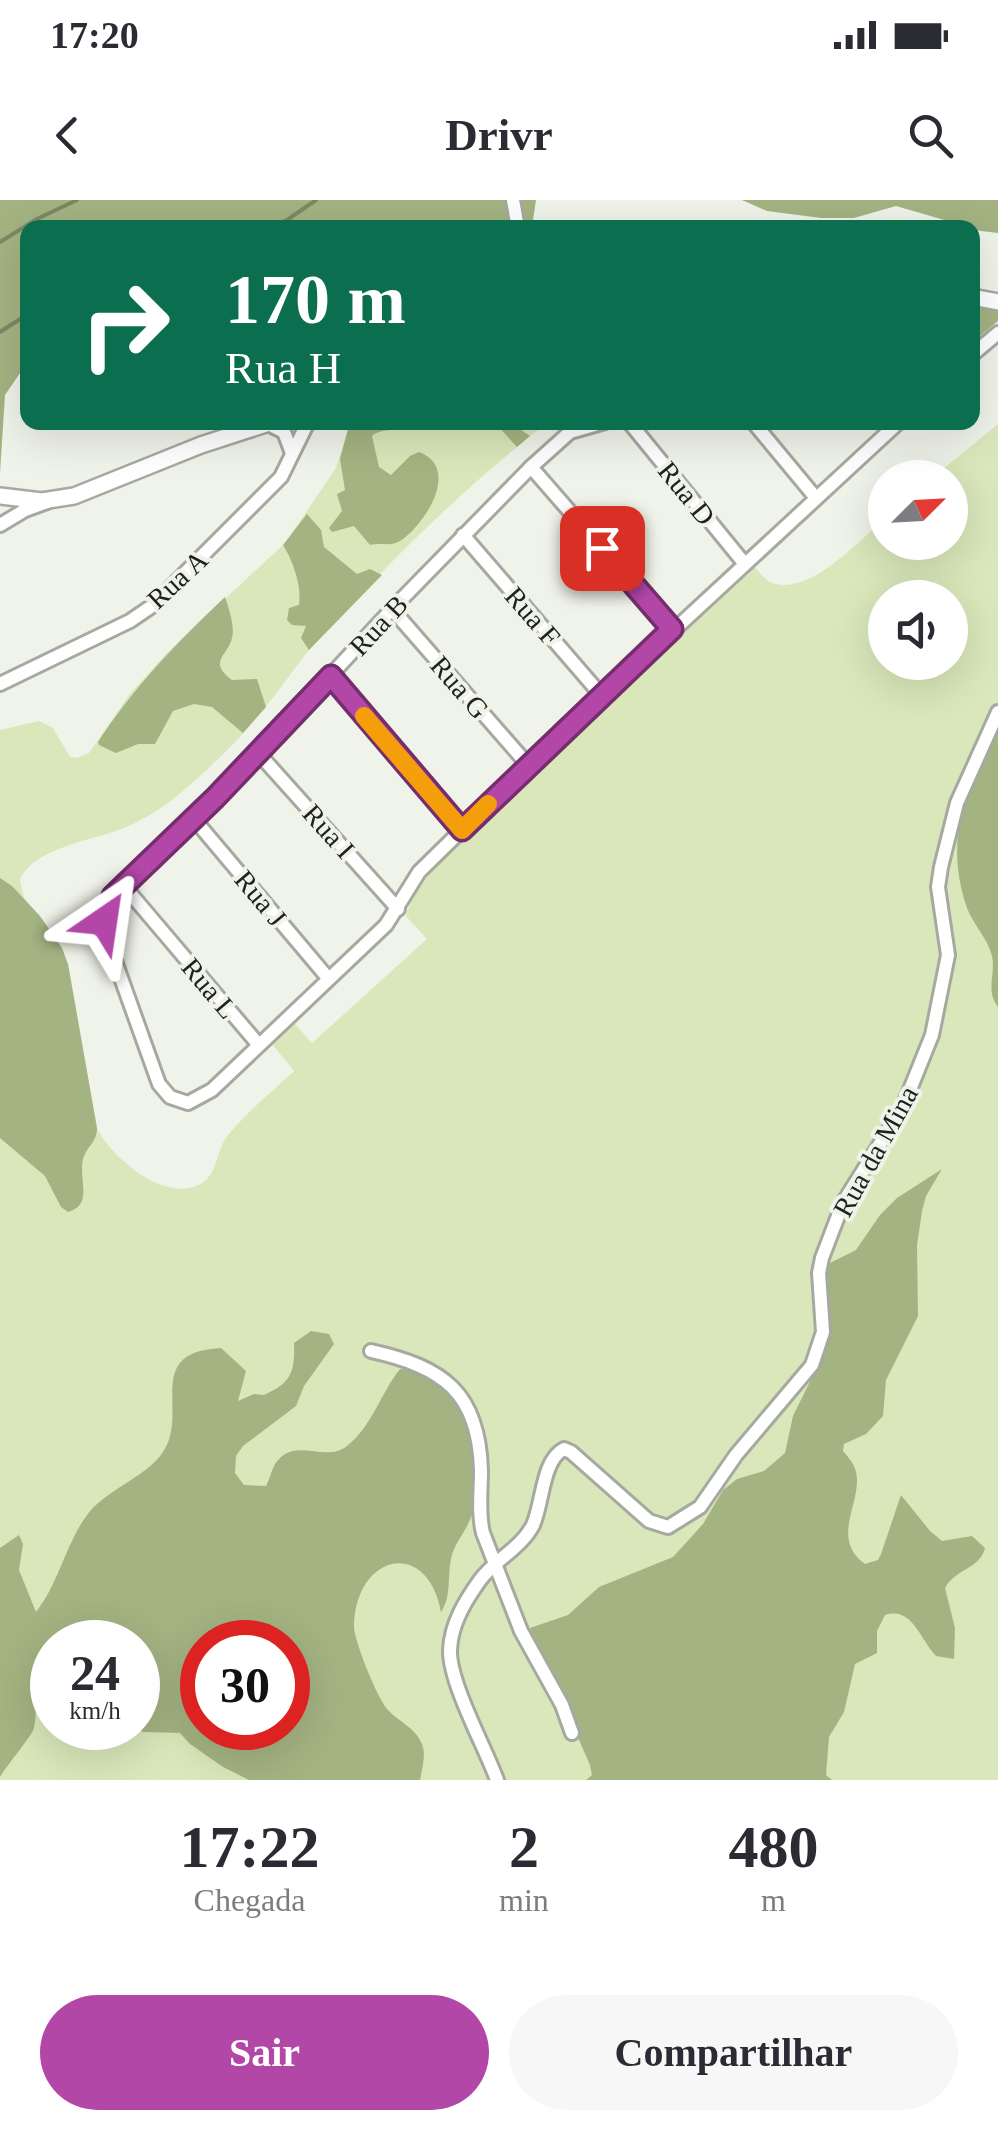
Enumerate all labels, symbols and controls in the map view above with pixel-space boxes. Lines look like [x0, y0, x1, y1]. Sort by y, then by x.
text: 17:20 [50, 14, 139, 56]
icon: back [40, 108, 95, 163]
icon: search [903, 108, 958, 163]
text: Drivr [445, 110, 553, 160]
icon: right [60, 260, 190, 390]
text: 170 m [225, 261, 406, 338]
text: Rua H [225, 343, 341, 393]
street label: Rua D [652, 455, 721, 531]
north arrow [868, 460, 968, 560]
map controls [868, 460, 968, 680]
pin [560, 506, 645, 591]
icon: arrive [575, 521, 630, 576]
street label: Rua A [141, 543, 214, 615]
button: sound [868, 580, 968, 680]
street label: Rua F [499, 581, 567, 652]
street label: Rua B [343, 589, 414, 662]
street label: Rua G [424, 650, 495, 725]
street label: Rua I [297, 798, 361, 865]
street label: Rua J [228, 864, 293, 932]
position arrow [52, 869, 156, 973]
street label: Rua L [175, 952, 244, 1025]
street label: Rua da Mina [827, 1080, 924, 1222]
speed limit sign: 30 [180, 1620, 310, 1750]
text: 24 [70, 1645, 120, 1701]
text: km/h [69, 1697, 121, 1724]
text: 17:22 [180, 1814, 320, 1880]
text: 2 [509, 1814, 539, 1880]
text: 480 [728, 1814, 818, 1880]
text: Chegada [194, 1882, 306, 1918]
text: min [499, 1882, 549, 1918]
text: m [761, 1882, 786, 1918]
button: Sair [40, 1995, 489, 2110]
button: Compartilhar [509, 1995, 958, 2110]

